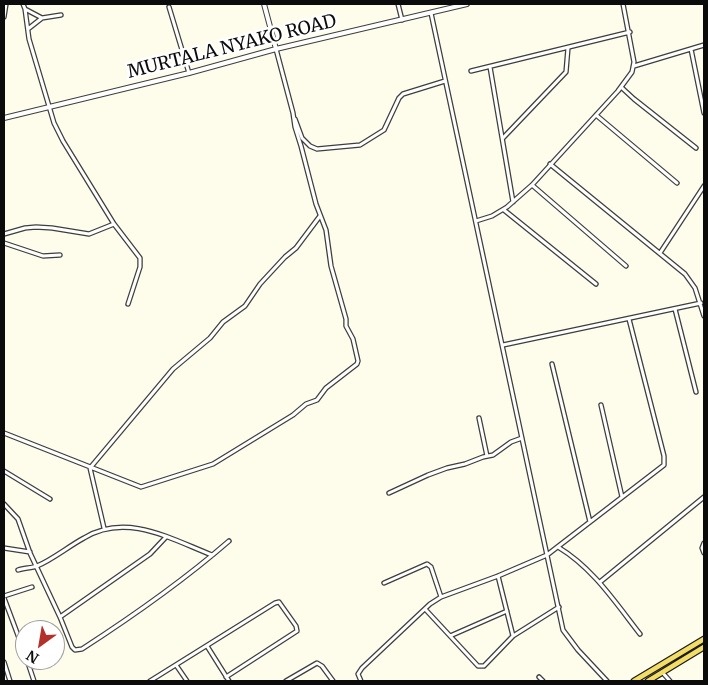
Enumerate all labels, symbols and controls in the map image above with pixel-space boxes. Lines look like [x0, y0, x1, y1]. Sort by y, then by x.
street label: MURTALA NYAKO ROAD [125, 11, 339, 83]
north arrow [15, 620, 65, 670]
text: N [23, 646, 42, 667]

